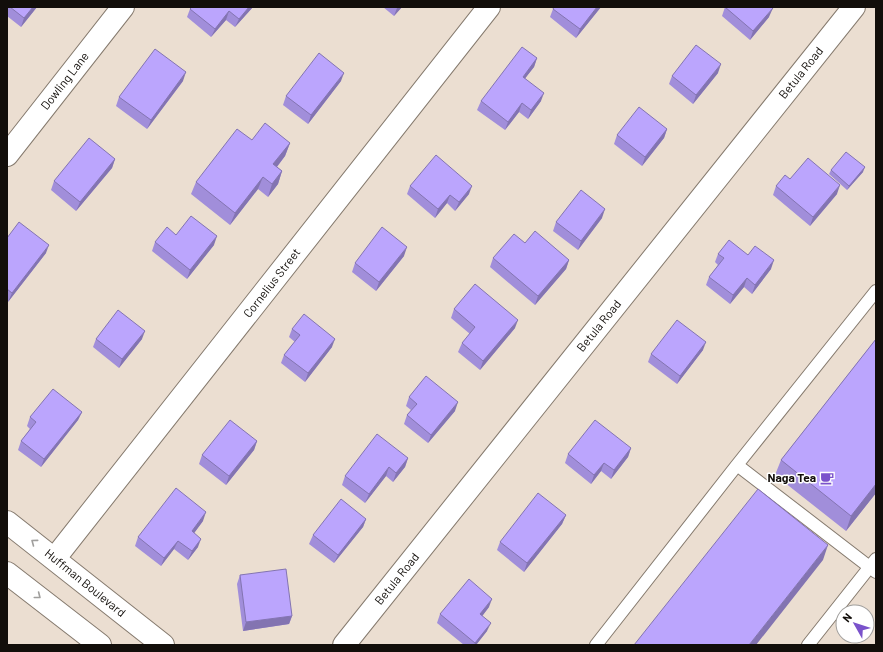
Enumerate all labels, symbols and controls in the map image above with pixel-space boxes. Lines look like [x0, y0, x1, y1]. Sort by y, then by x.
street label: Betula Road [775, 44, 825, 101]
street label: Dowling Lane [37, 49, 91, 112]
street label: Cornelius Street [240, 245, 303, 320]
street label: Betula Road [573, 297, 623, 354]
place label: Naga Tea [767, 470, 816, 484]
cafe icon: Naga Tea [819, 470, 835, 486]
one-way arrow [31, 540, 38, 547]
street label: Huffman Boulevard [42, 545, 129, 619]
street label: Betula Road [371, 550, 421, 607]
one-way arrow [34, 591, 41, 598]
north arrow [835, 604, 875, 644]
text: N [839, 610, 854, 624]

